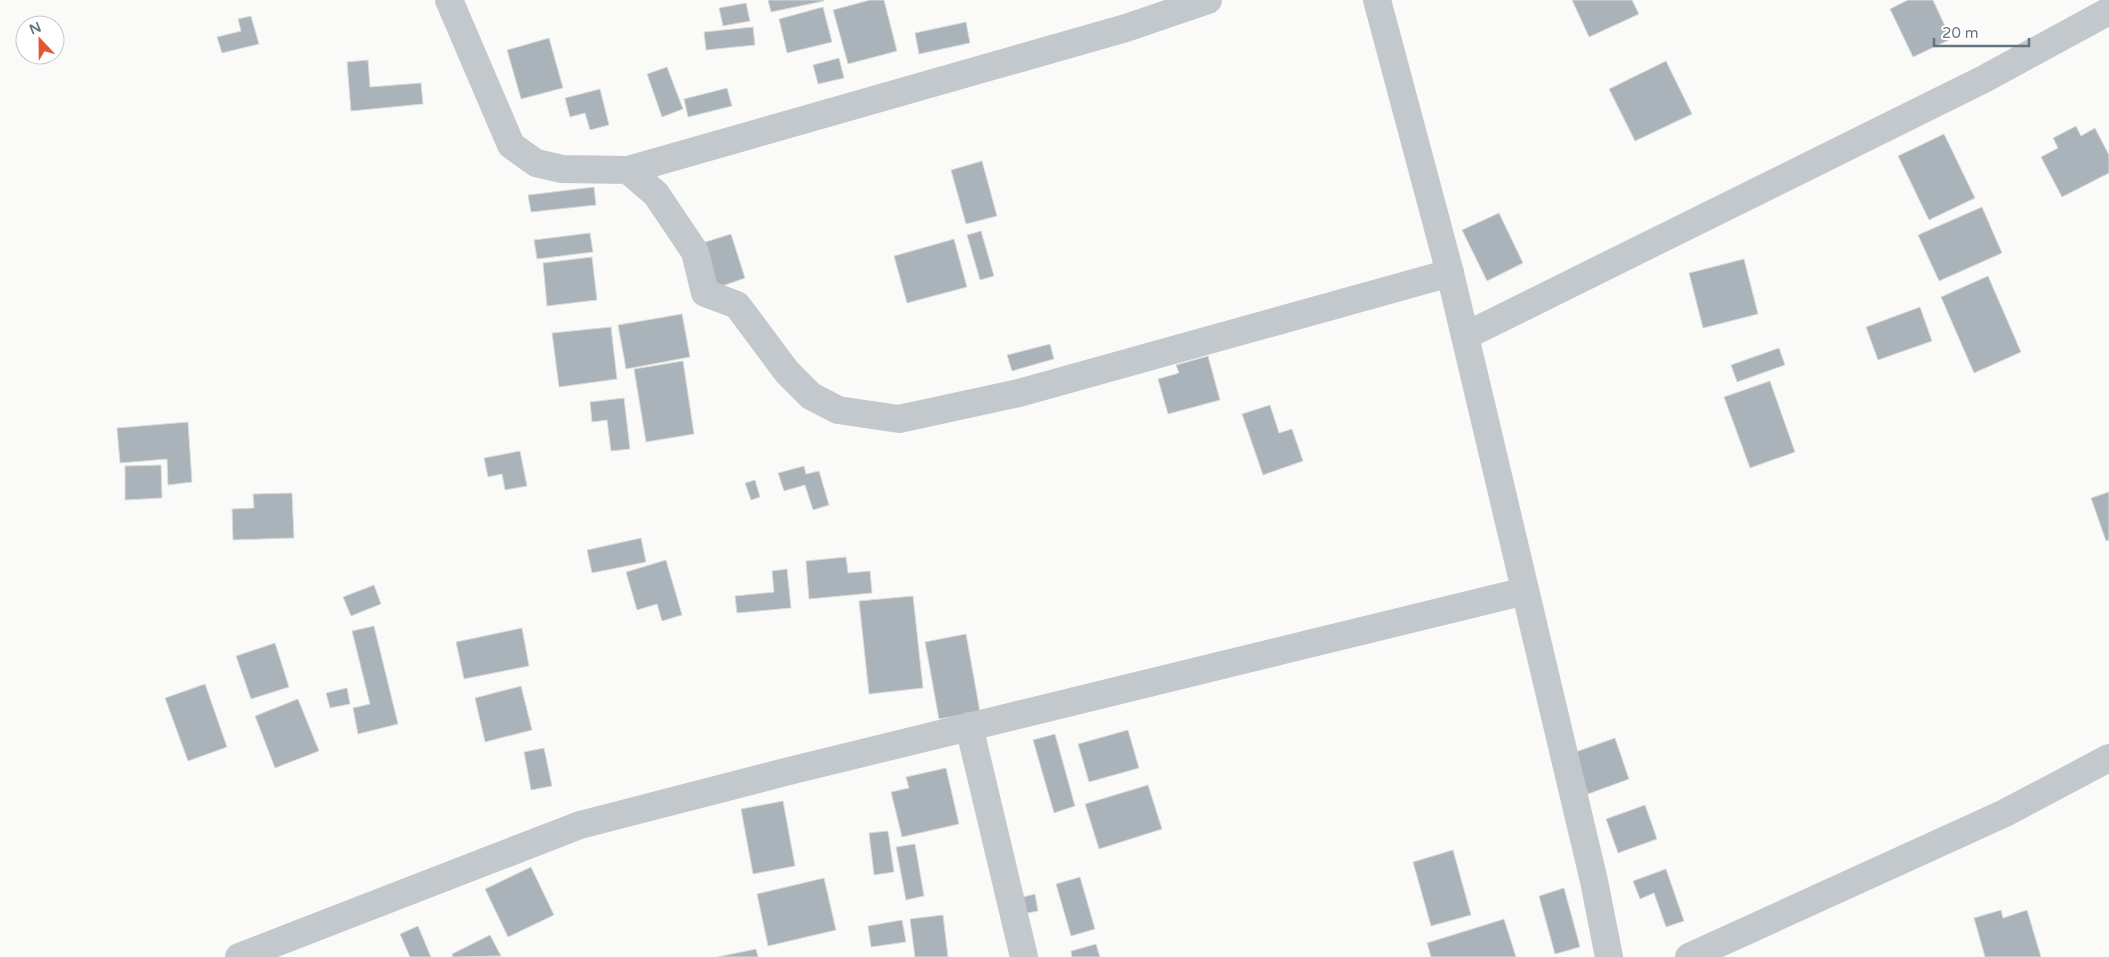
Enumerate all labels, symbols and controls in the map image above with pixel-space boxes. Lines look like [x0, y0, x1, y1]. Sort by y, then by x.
north arrow [15, 15, 65, 65]
scale bar [1934, 15, 2029, 47]
text: N [27, 18, 44, 38]
text: 20 m [1942, 24, 1979, 42]

